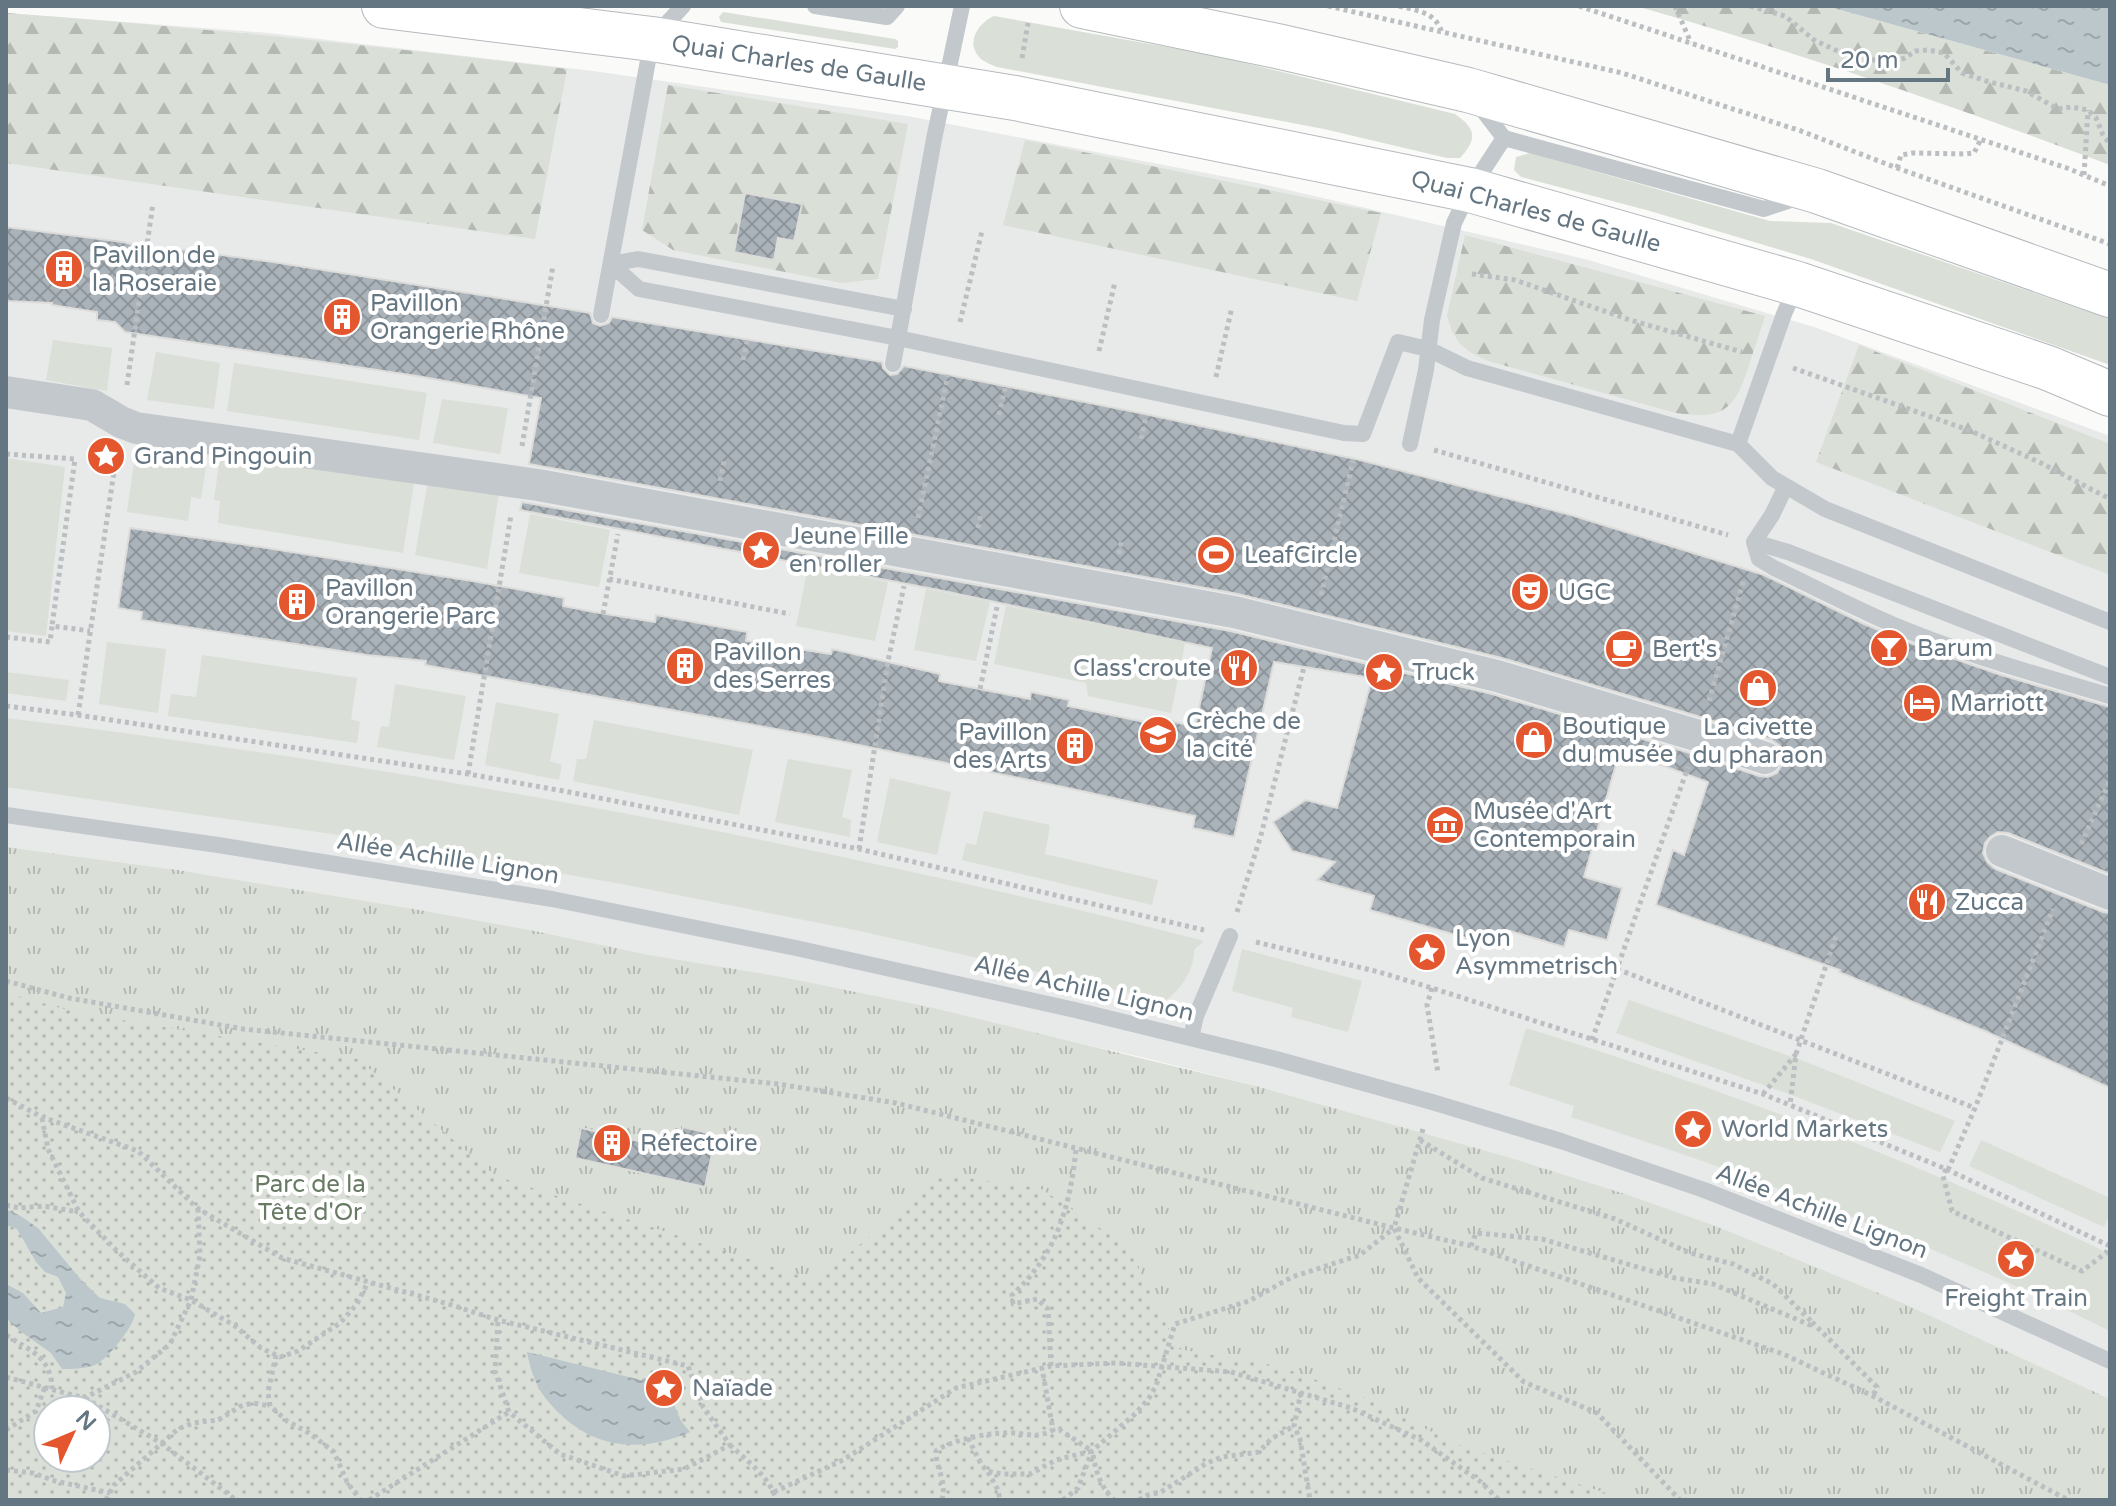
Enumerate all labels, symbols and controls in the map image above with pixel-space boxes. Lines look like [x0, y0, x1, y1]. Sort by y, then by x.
street label: Quai Charles de Gaulle [669, 29, 928, 98]
scale bar [1828, 32, 1948, 82]
text: 20 m [1840, 46, 1898, 75]
street label: Quai Charles de Gaulle [1408, 164, 1664, 259]
place label: Pavillon de la Roseraie [92, 241, 217, 298]
building icon: Pavillon de la Roseraie [43, 248, 85, 290]
place label: Pavillon Orangerie Rhône [370, 289, 565, 346]
building icon: Pavillon Orangerie Rhône [321, 296, 363, 338]
place icon: Grand Pingouin [85, 435, 127, 477]
place label: Grand Pingouin [134, 442, 312, 471]
place label: Jeune Fille en roller [789, 522, 909, 579]
place icon: Jeune Fille en roller [740, 529, 782, 571]
sports icon: LeafCircle [1195, 534, 1237, 576]
place label: LeafCircle [1244, 541, 1358, 570]
theatre icon: UGC [1509, 571, 1551, 613]
place label: Pavillon Orangerie Parc [325, 574, 496, 631]
place label: UGC [1558, 578, 1611, 607]
building icon: Pavillon Orangerie Parc [276, 581, 318, 623]
bar icon: Barum [1868, 627, 1910, 669]
cafe icon: Bert's [1603, 628, 1645, 670]
place label: Barum [1917, 634, 1993, 663]
place label: Bert's [1652, 635, 1717, 664]
place label: Pavillon des Serres [713, 638, 831, 695]
building icon: Pavillon des Serres [664, 645, 706, 687]
restaurant icon: Class'croute [1218, 647, 1260, 689]
place icon: Truck [1363, 651, 1405, 693]
place label: Class'croute [1073, 654, 1211, 683]
place label: Truck [1412, 658, 1475, 687]
shop icon: La civette du pharaon [1737, 667, 1779, 709]
hotel icon: Marriott [1901, 682, 1943, 724]
place label: Marriott [1950, 689, 2044, 718]
place label: Crèche de la cité [1186, 707, 1301, 764]
place label: Boutique du musée [1562, 712, 1673, 769]
place label: La civette du pharaon [1692, 713, 1824, 770]
school or university icon: Crèche de la cité [1137, 714, 1179, 756]
place label: Pavillon des Arts [953, 718, 1047, 775]
shop icon: Boutique du musée [1513, 719, 1555, 761]
building icon: Pavillon des Arts [1054, 725, 1096, 767]
place label: Musée d'Art Contemporain [1473, 797, 1636, 854]
museum icon: Musée d'Art Contemporain [1424, 804, 1466, 846]
street label: Allée Achille Lignon [335, 827, 561, 890]
restaurant icon: Zucca [1906, 881, 1948, 923]
place label: Zucca [1955, 888, 2024, 917]
place label: Lyon Asymmetrisch [1455, 924, 1618, 981]
place icon: Lyon Asymmetrisch [1406, 931, 1448, 973]
street label: Allée Achille Lignon [971, 949, 1197, 1028]
place icon: World Markets [1672, 1108, 1714, 1150]
place label: World Markets [1721, 1115, 1888, 1144]
building icon: Réfectoire [591, 1122, 633, 1164]
place label: Réfectoire [640, 1129, 758, 1158]
street label: Allée Achille Lignon [1712, 1158, 1932, 1265]
park label: Parc de la Tête d'Or [254, 1170, 366, 1227]
place icon: Freight Train [1995, 1238, 2037, 1280]
place label: Freight Train [1944, 1284, 2088, 1313]
place icon: Naïade [643, 1367, 685, 1409]
place label: Naïade [692, 1374, 773, 1403]
north arrow [32, 1394, 112, 1474]
text: N [70, 1405, 101, 1436]

